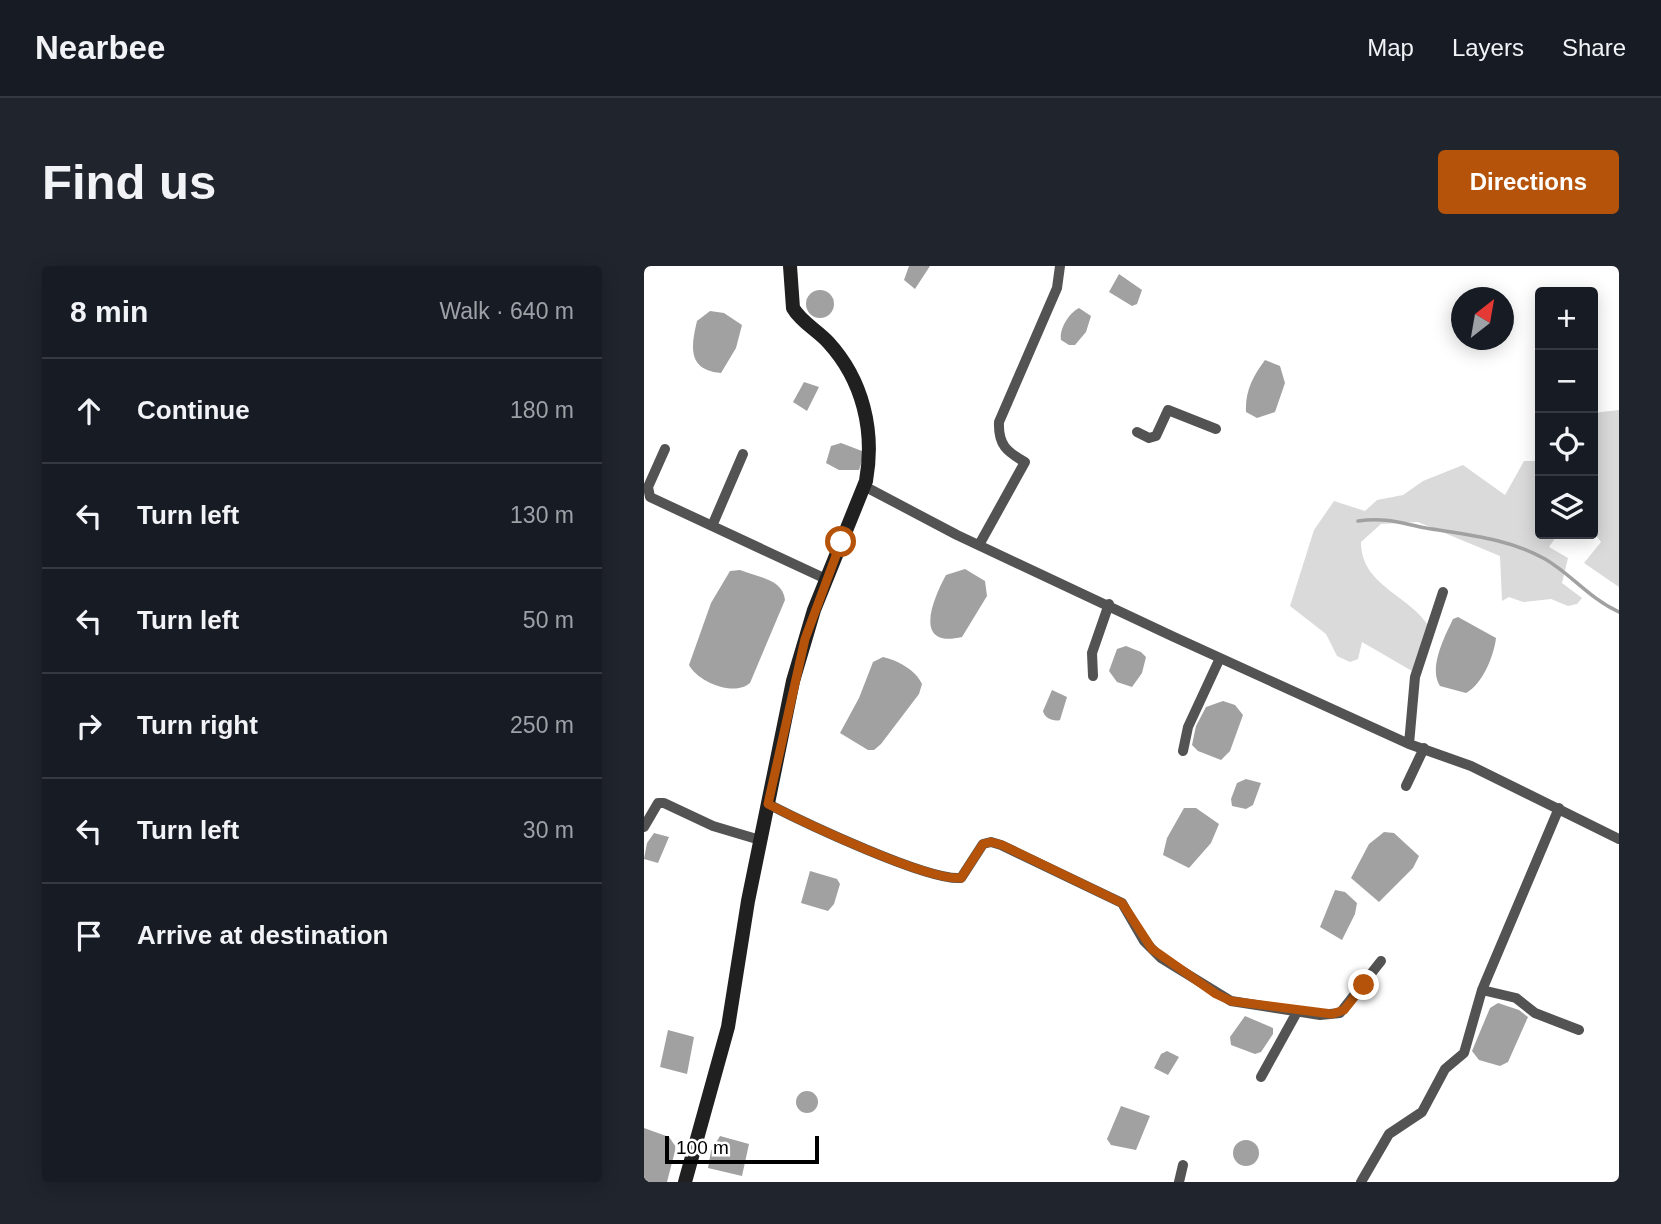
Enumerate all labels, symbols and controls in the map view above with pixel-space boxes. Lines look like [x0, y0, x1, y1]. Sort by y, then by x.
text: Nearbee [35, 29, 165, 66]
text: Map [1367, 34, 1414, 61]
text: Layers [1452, 34, 1524, 61]
text: Share [1562, 34, 1626, 61]
button: Directions [1438, 150, 1619, 214]
text: Find us [42, 155, 216, 209]
north arrow [1451, 287, 1514, 350]
map controls [1535, 287, 1598, 539]
button: + [1535, 287, 1598, 350]
text: 8 min [70, 295, 148, 328]
text: Walk · 640 m [439, 298, 574, 324]
button: − [1535, 350, 1598, 413]
icon: ahead [70, 392, 108, 430]
text: Continue [137, 395, 250, 425]
text: 180 m [510, 397, 574, 423]
button: locate [1535, 413, 1598, 476]
button: layers [1535, 476, 1598, 539]
icon: left [70, 497, 108, 535]
text: Turn left [137, 500, 239, 530]
text: 130 m [510, 502, 574, 528]
route start [825, 526, 856, 557]
icon: left [70, 602, 108, 640]
text: Turn left [137, 605, 239, 635]
text: 50 m [523, 607, 574, 633]
icon: right [70, 707, 108, 745]
text: Turn right [137, 710, 258, 740]
text: 250 m [510, 712, 574, 738]
icon: left [70, 812, 108, 850]
text: Turn left [137, 815, 239, 845]
text: 30 m [523, 817, 574, 843]
icon: arrive [70, 917, 108, 955]
text: Arrive at destination [137, 920, 388, 950]
route end [1348, 969, 1379, 1000]
scale bar [665, 1133, 819, 1165]
text: 100 m [676, 1137, 729, 1158]

